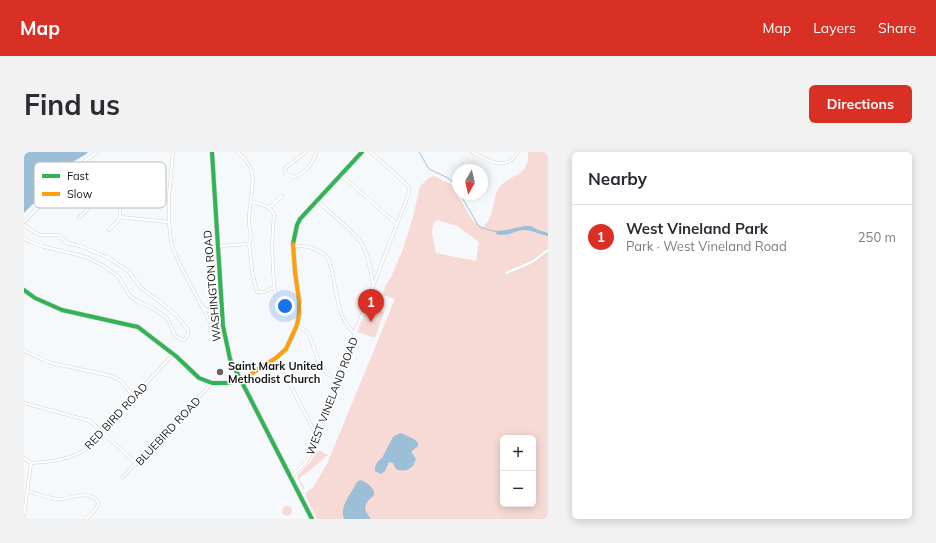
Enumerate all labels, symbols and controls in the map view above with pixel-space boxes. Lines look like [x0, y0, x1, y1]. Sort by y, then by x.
text: Map [20, 16, 60, 40]
text: Map [762, 19, 791, 37]
text: Layers [813, 19, 856, 37]
text: Share [878, 19, 916, 37]
button: Directions [809, 85, 912, 123]
text: Find us [24, 87, 120, 122]
legend [34, 162, 166, 208]
north arrow [452, 164, 488, 200]
text: Nearby [588, 168, 647, 189]
text: Fast [67, 169, 89, 183]
text: Slow [67, 187, 93, 201]
text: West Vineland Park [626, 219, 768, 238]
text: 1 [597, 229, 605, 245]
text: 250 m [858, 229, 896, 245]
street label: WASHINGTON ROAD [200, 230, 224, 342]
text: Park · West Vineland Road [626, 238, 787, 254]
pin: 1 [358, 289, 384, 322]
your location [275, 296, 295, 316]
street label: WEST VINELAND ROAD [303, 335, 361, 457]
place label: Saint Mark United Methodist Church [228, 359, 323, 386]
marker: Saint Mark United Methodist Church [215, 367, 225, 377]
street label: RED BIRD ROAD [81, 380, 151, 452]
street label: BLUEBIRD ROAD [133, 394, 203, 468]
map controls [500, 435, 536, 507]
button: + [500, 435, 536, 471]
button: − [500, 471, 536, 507]

